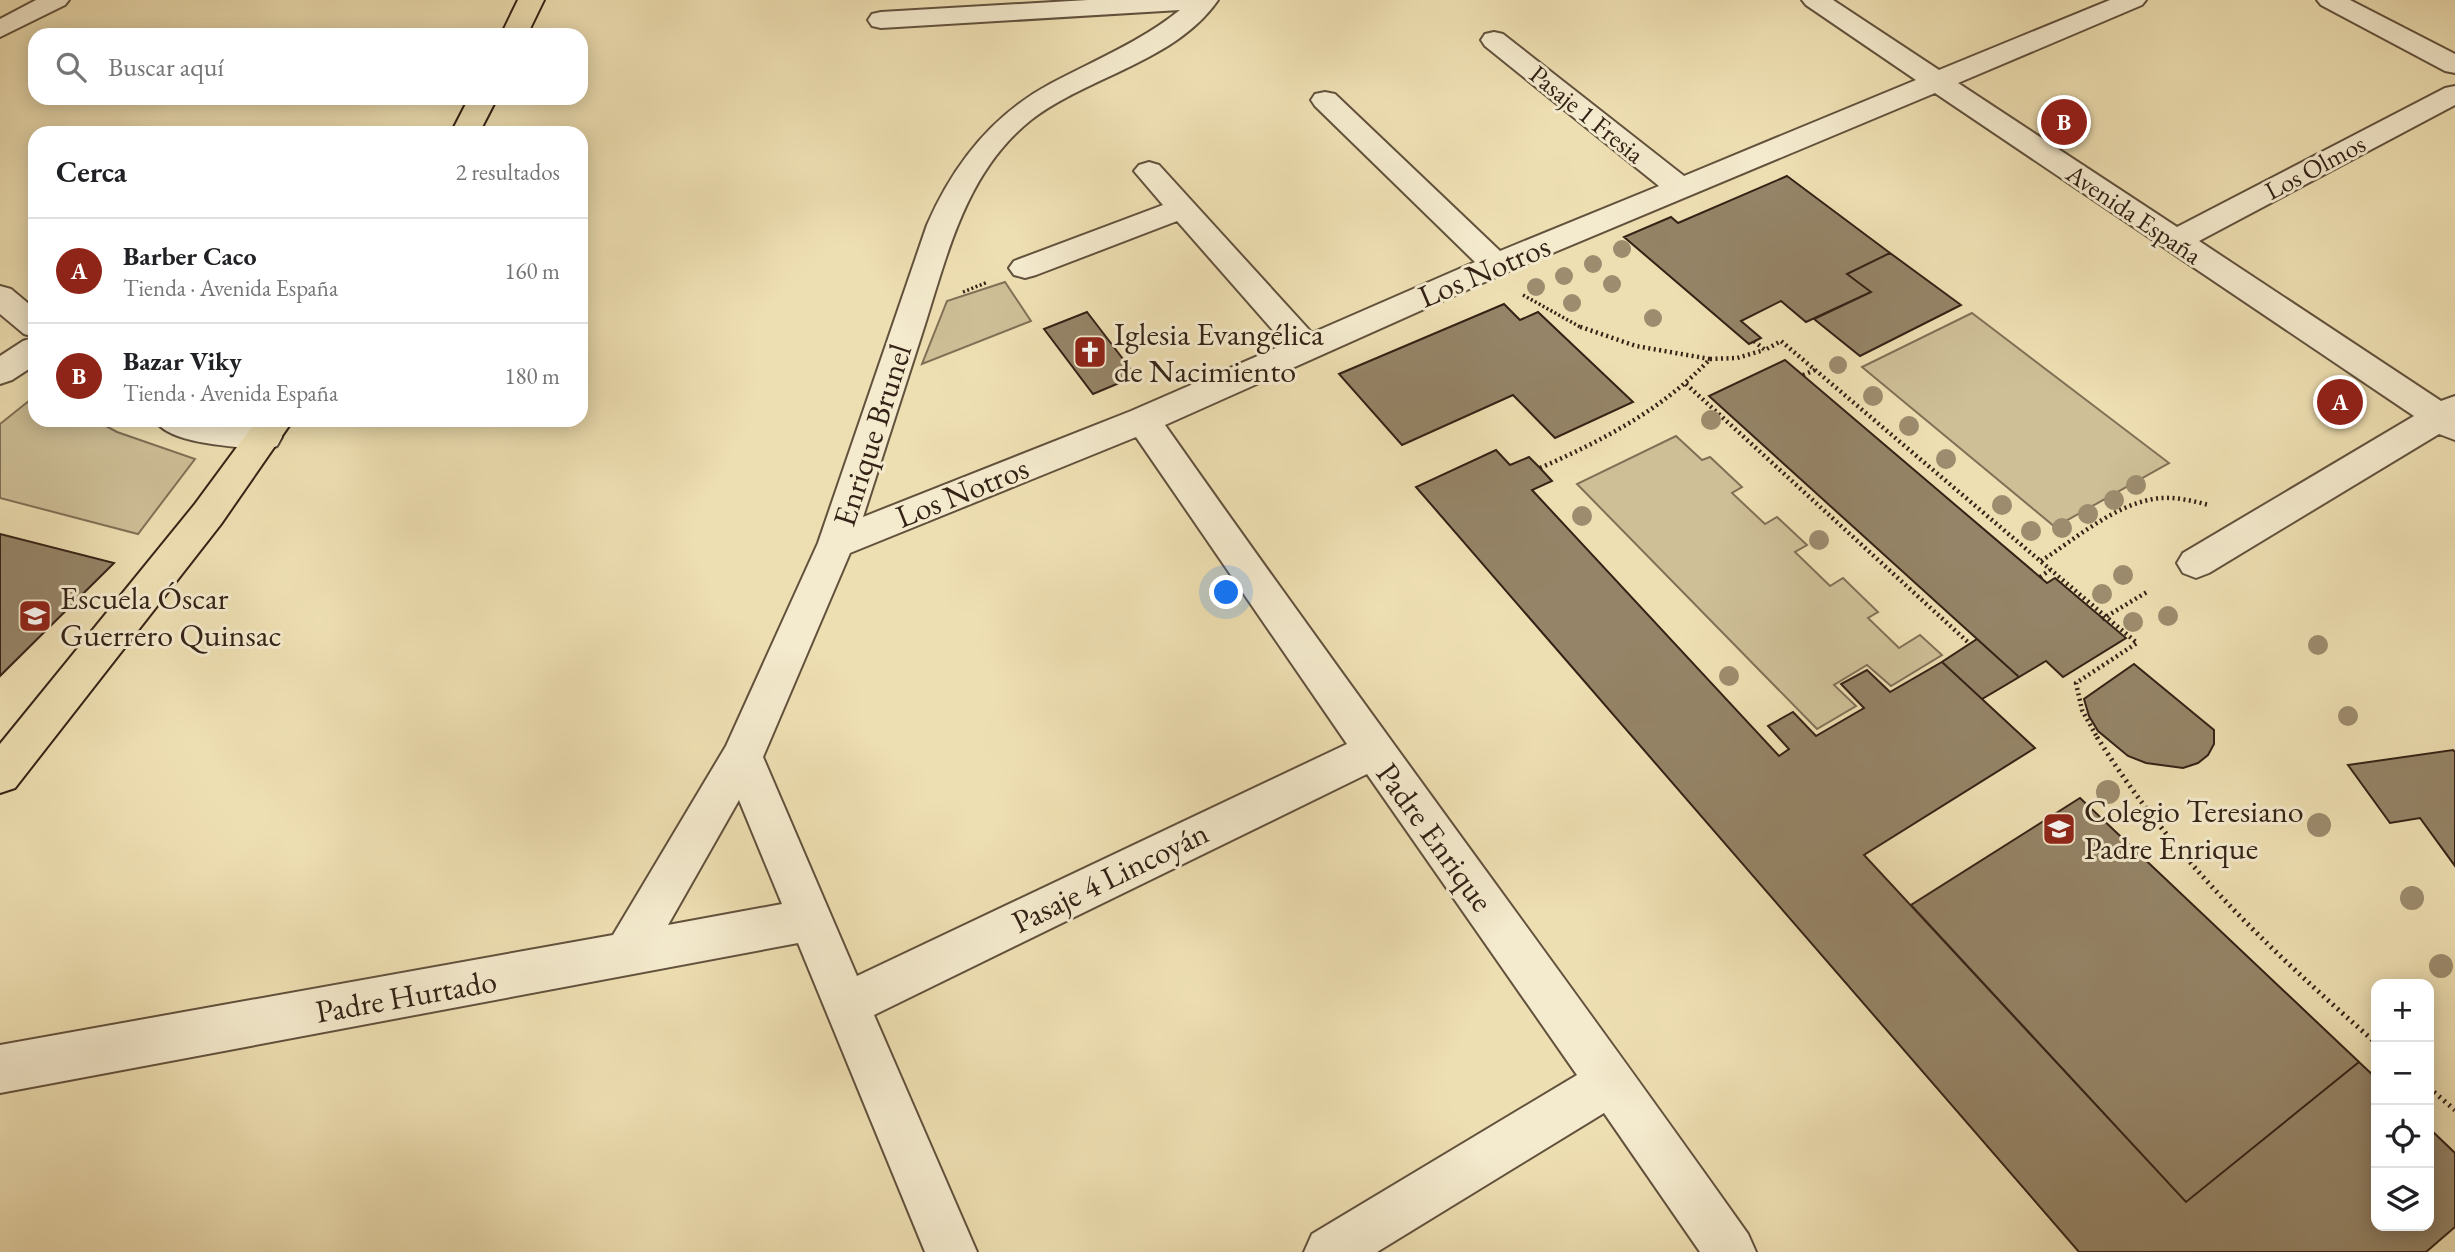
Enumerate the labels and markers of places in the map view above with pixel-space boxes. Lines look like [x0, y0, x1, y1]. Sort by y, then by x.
pin: B [2041, 96, 2087, 148]
place label: Iglesia Evangélica de Nacimiento [1114, 313, 1324, 392]
church icon: Iglesia Evangélica de Nacimiento [1071, 333, 1109, 371]
pin: A [2317, 376, 2363, 428]
place label: Escuela Óscar Guerrero Quinsac [60, 577, 282, 656]
school or university icon: Escuela Óscar Guerrero Quinsac [16, 597, 54, 635]
place label: Colegio Teresiano Padre Enrique [2084, 790, 2304, 869]
school or university icon: Colegio Teresiano Padre Enrique [2040, 810, 2078, 848]

